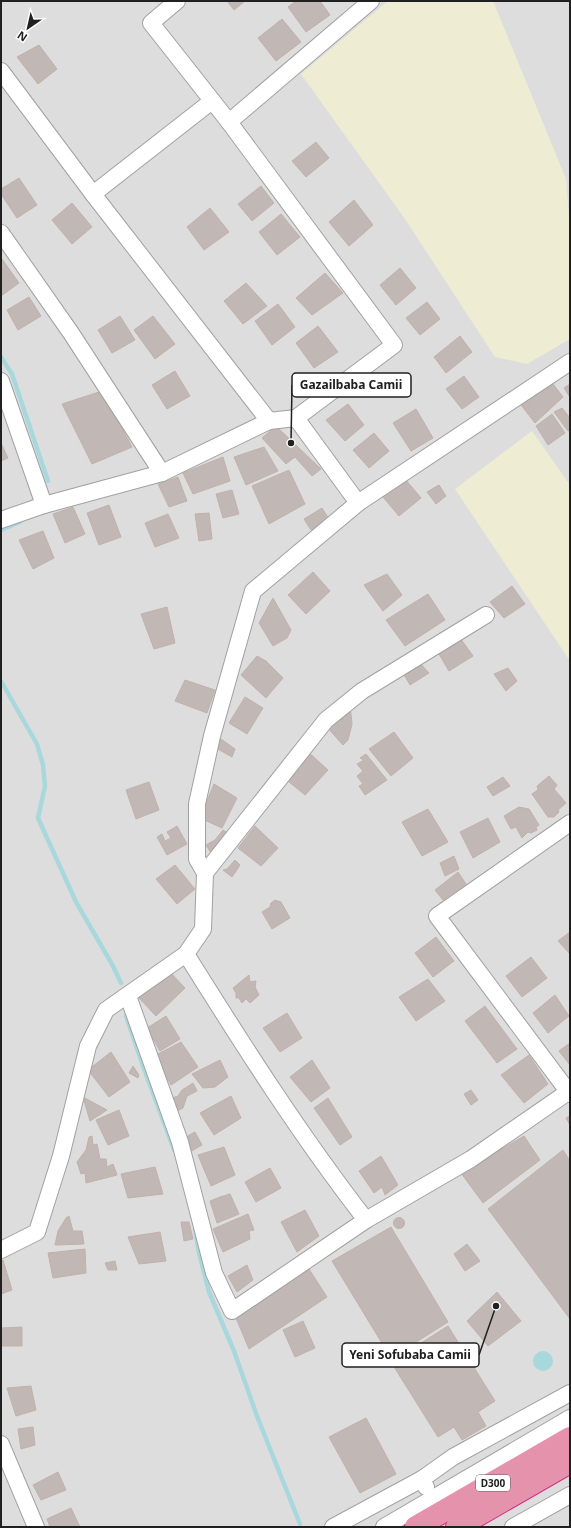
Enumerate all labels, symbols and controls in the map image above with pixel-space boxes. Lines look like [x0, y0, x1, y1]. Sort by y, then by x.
north arrow [8, 8, 48, 48]
text: N [14, 28, 30, 45]
callout: Gazailbaba Camii [292, 373, 411, 397]
text: Gazailbaba Camii [300, 376, 402, 393]
callout: Yeni Sofubaba Camii [342, 1343, 479, 1367]
text: Yeni Sofubaba Camii [349, 1346, 471, 1363]
road number: D300 [476, 1475, 510, 1491]

